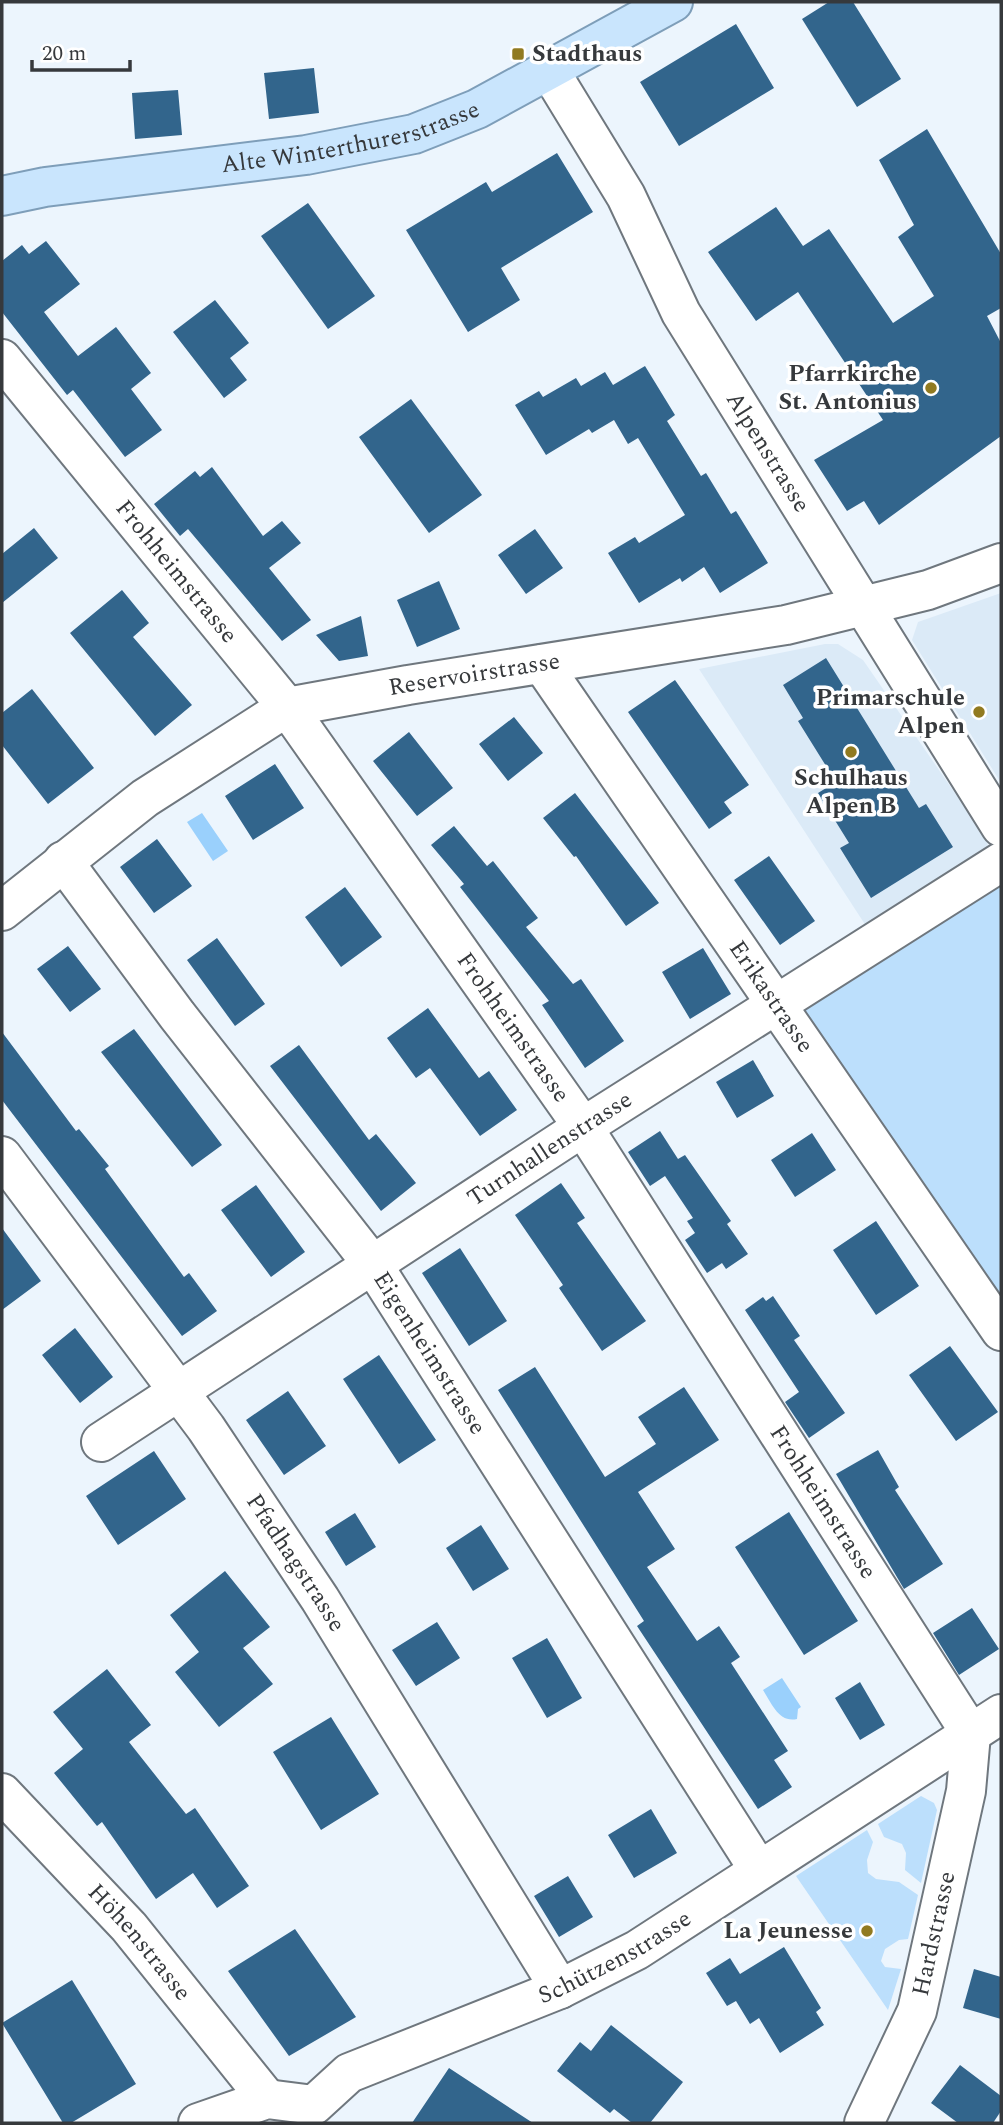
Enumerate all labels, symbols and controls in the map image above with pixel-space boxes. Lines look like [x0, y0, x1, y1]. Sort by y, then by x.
scale bar [32, 28, 130, 72]
place label: Stadthaus [532, 36, 643, 72]
text: 20 m [42, 38, 86, 70]
marker: Stadthaus [510, 46, 526, 62]
street label: Alte Winterthurerstrasse [219, 92, 485, 183]
place label: Pfarrkirche St. Antonius [779, 356, 917, 420]
marker: Pfarrkirche St. Antonius [923, 380, 939, 396]
street label: Alpenstrasse [716, 385, 819, 520]
street label: Frohheimstrasse [106, 492, 246, 652]
street label: Reservoirstrasse [386, 643, 563, 706]
place label: Primarschule Alpen [816, 680, 965, 744]
marker: Primarschule Alpen [971, 704, 987, 720]
marker: Schulhaus Alpen B [843, 744, 859, 760]
place label: Schulhaus Alpen B [794, 760, 908, 824]
street label: Erikastrasse [719, 933, 823, 1061]
street label: Frohheimstrasse [447, 945, 579, 1110]
street label: Turnhallenstrasse [460, 1082, 640, 1216]
street label: Eigenheimstrasse [364, 1264, 495, 1442]
street label: Frohheimstrasse [760, 1418, 886, 1586]
street label: Pfadhagstrasse [237, 1486, 354, 1639]
street label: Hardstrasse [903, 1868, 966, 2000]
street label: Höhenstrasse [79, 1876, 200, 2009]
street label: Schützenstrasse [533, 1901, 699, 2014]
place label: La Jeunesse [724, 1913, 853, 1949]
marker: La Jeunesse [859, 1923, 875, 1939]

